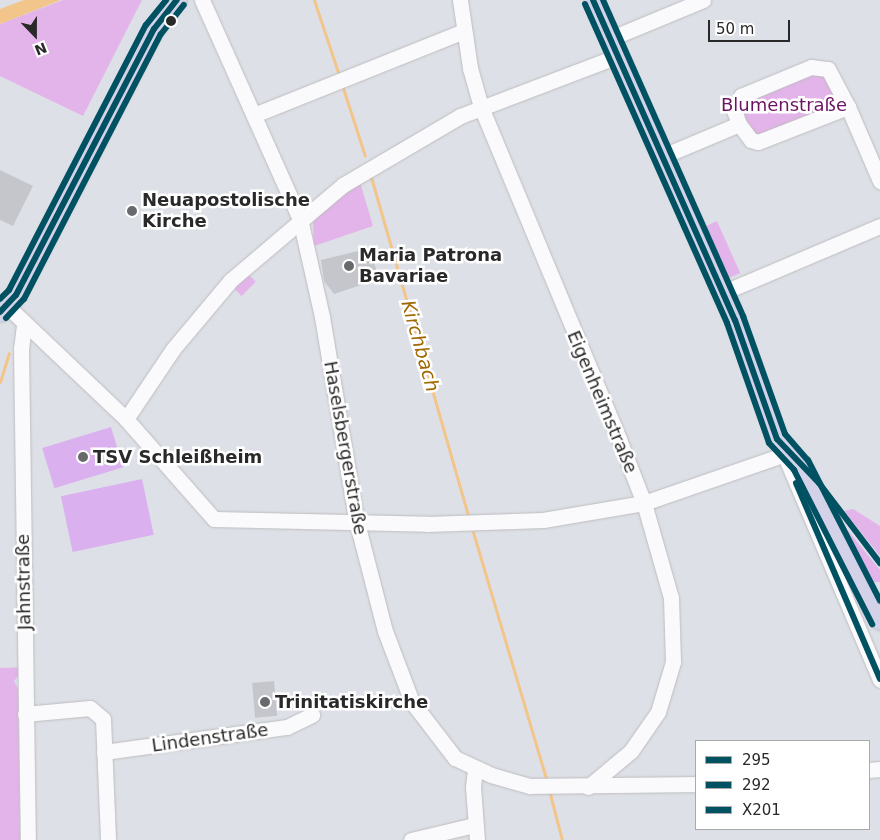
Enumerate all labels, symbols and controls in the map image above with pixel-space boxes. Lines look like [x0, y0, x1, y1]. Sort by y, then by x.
north arrow [10, 10, 60, 60]
scale bar [710, 10, 792, 42]
unlabelled marker [166, 16, 176, 26]
text: 50 m [716, 20, 754, 38]
text: N [32, 39, 49, 59]
park label: Blumenstraße [721, 94, 847, 116]
place label: Neuapostolische Kirche [142, 190, 310, 232]
marker: Neuapostolische Kirche [126, 205, 138, 217]
place label: Maria Patrona Bavariae [359, 245, 502, 288]
marker: Maria Patrona Bavariae [343, 260, 355, 272]
water label: Kirchbach [396, 298, 444, 394]
street label: Eigenheimstraße [562, 328, 642, 476]
street label: Haselsbergerstraße [319, 359, 371, 537]
place label: TSV Schleißheim [93, 446, 262, 468]
marker: TSV Schleißheim [77, 451, 89, 463]
street label: Jahnstraße [12, 534, 36, 630]
place label: Trinitatiskirche [275, 691, 428, 713]
marker: Trinitatiskirche [259, 696, 271, 708]
street label: Lindenstraße [150, 719, 270, 757]
legend [695, 740, 870, 830]
text: 295 [742, 751, 771, 769]
text: 292 [742, 776, 771, 794]
text: X201 [742, 801, 781, 819]

